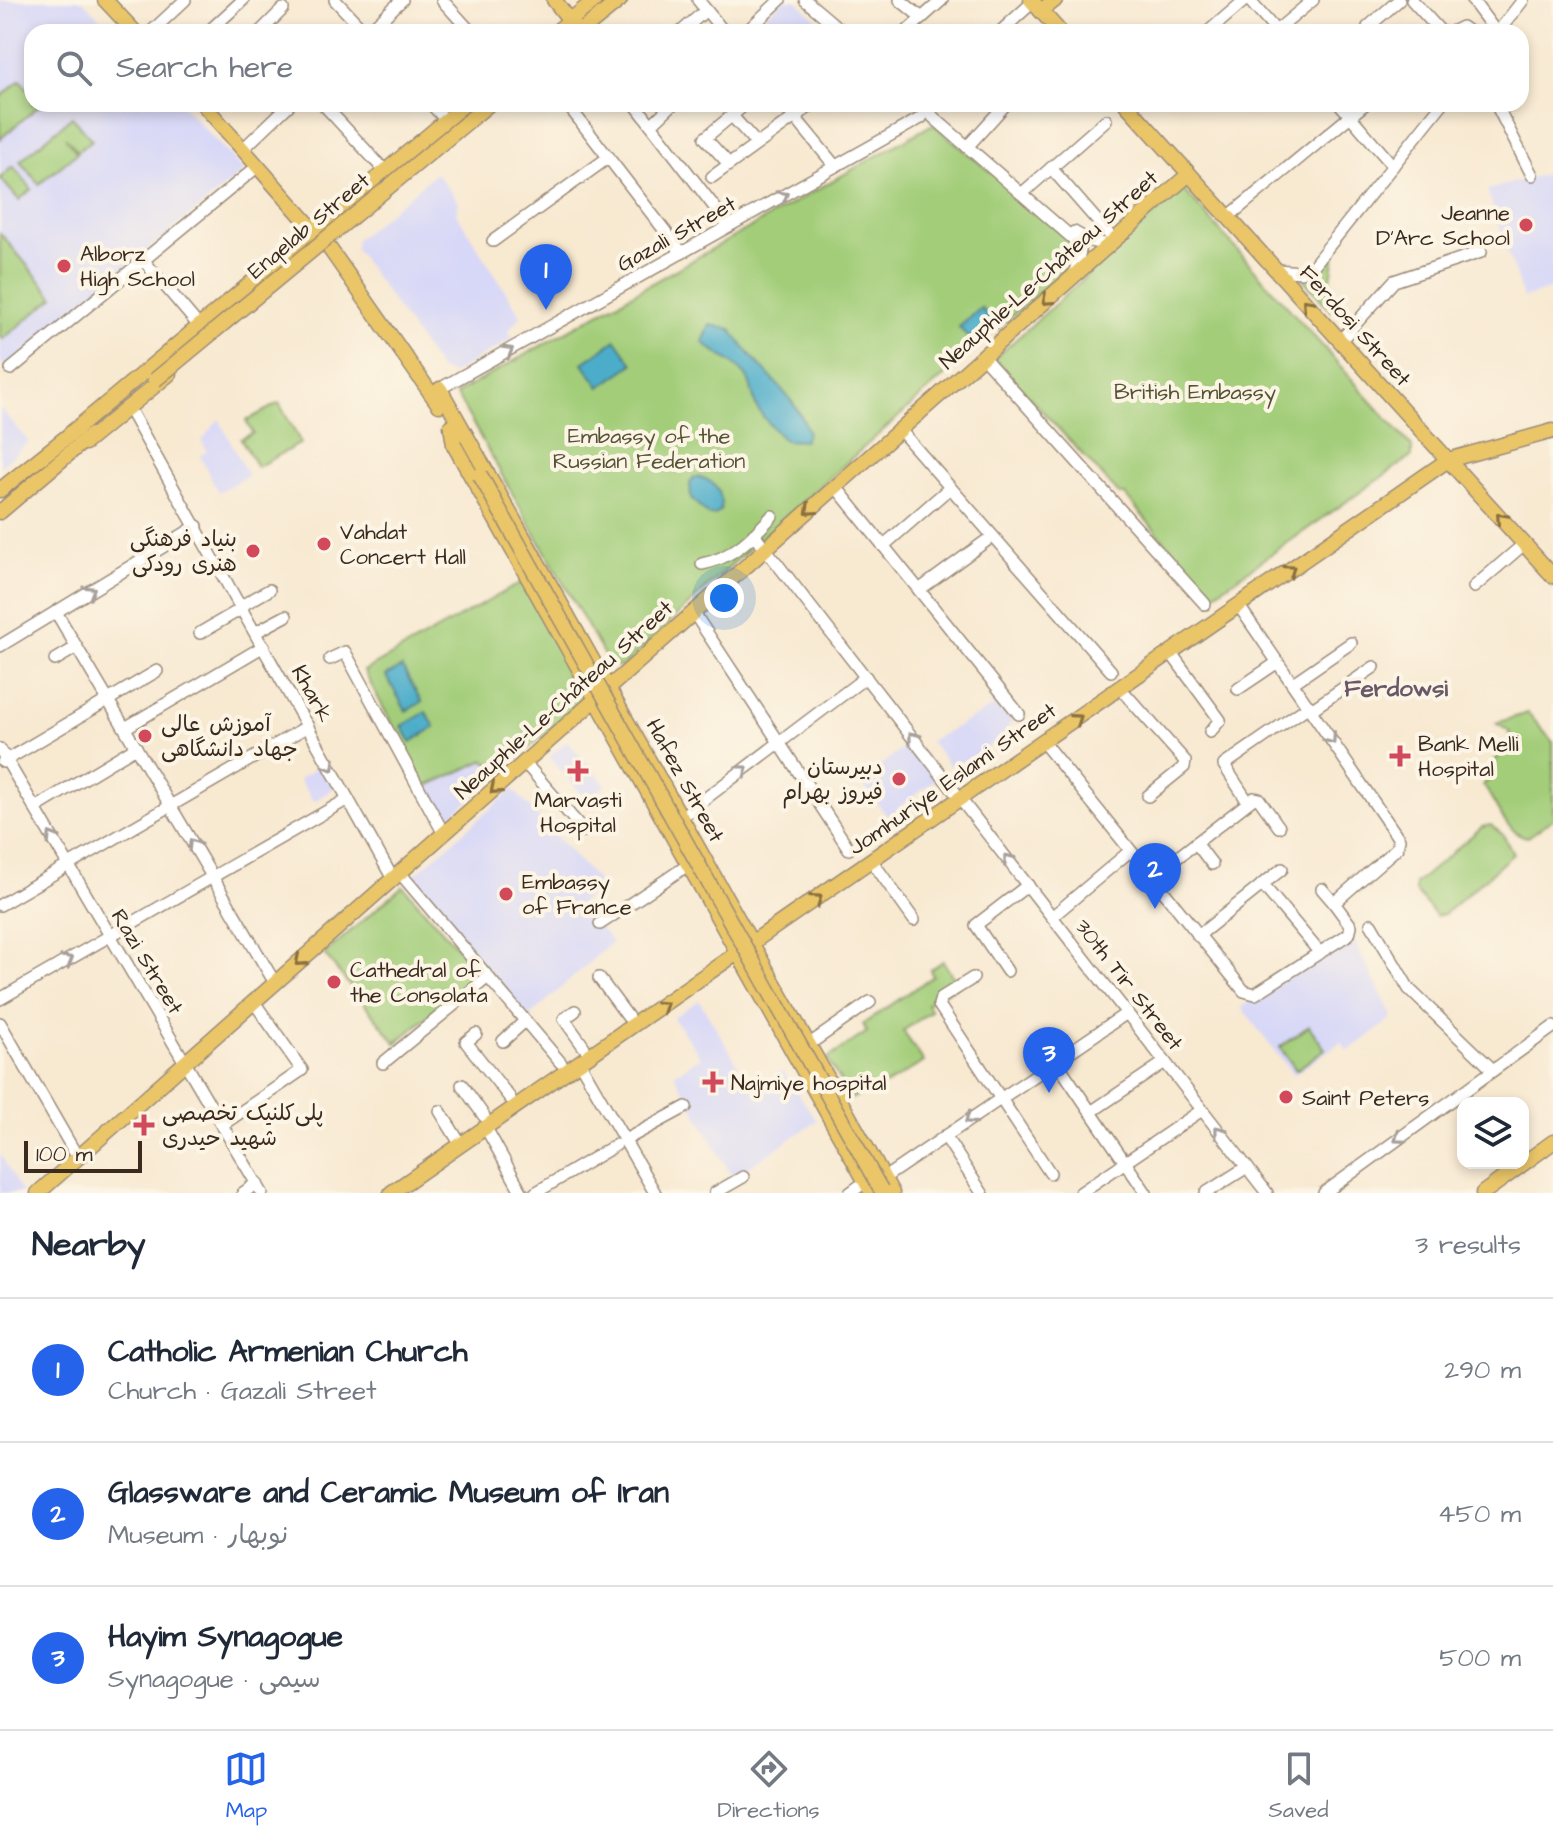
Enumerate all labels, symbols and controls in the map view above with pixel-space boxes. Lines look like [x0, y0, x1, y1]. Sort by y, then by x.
search box [24, 24, 1529, 112]
icon: search [52, 46, 96, 90]
text: Search here [116, 47, 293, 89]
street label: Neauphle-Le-Château Street [933, 163, 1165, 377]
street label: Enqelab Street [241, 166, 377, 287]
street label: Gazali Street [611, 189, 742, 280]
one-way arrow [774, 190, 789, 206]
place label: Jeanne D'Arc School [1376, 198, 1510, 254]
marker: Jeanne D'Arc School [1517, 216, 1535, 234]
place label: Alborz High School [80, 239, 195, 296]
pin: 1 [520, 244, 572, 310]
marker: Alborz High School [55, 257, 73, 275]
street label: Ferdosi Street [1292, 258, 1418, 394]
one-way arrow [1041, 290, 1056, 305]
one-way arrow [1303, 299, 1317, 314]
one-way arrow [499, 345, 514, 361]
park label: British Embassy [1114, 377, 1276, 409]
park label: Embassy of the Russian Federation [553, 421, 745, 477]
one-way arrow [805, 500, 820, 514]
one-way arrow [1496, 512, 1510, 527]
place label: Vahdat Concert Hall [340, 517, 466, 573]
place label: بنیاد فرهنگی هنری رودکی [130, 524, 237, 580]
marker: Vahdat Concert Hall [315, 535, 333, 553]
marker: بنیاد فرهنگی هنری رودکی [244, 542, 262, 560]
one-way arrow [1282, 565, 1296, 580]
your location [704, 578, 744, 618]
one-way arrow [82, 586, 96, 601]
street label: Neauphle-Le-Château Street [448, 593, 680, 807]
street label: Khark [283, 660, 340, 728]
district label: Ferdowsi [1344, 672, 1448, 706]
street label: Jomhuriye Eslami Street [843, 696, 1064, 864]
place label: آموزش عالی جهاد دانشگاهی [161, 709, 298, 765]
street label: Hafez Street [638, 713, 732, 848]
one-way arrow [1068, 714, 1082, 729]
marker: آموزش عالی جهاد دانشگاهی [136, 727, 154, 745]
place label: Bank Melli Hospital [1418, 729, 1519, 785]
one-way arrow [1321, 730, 1336, 744]
one-way arrow [909, 731, 923, 746]
marker: Bank Melli Hospital [1389, 745, 1411, 767]
place label: دبیرستان فیروز بهرام [782, 752, 883, 809]
one-way arrow [320, 757, 336, 772]
marker: Marvasti Hospital [567, 760, 589, 782]
one-way arrow [734, 765, 749, 779]
marker: دبیرستان فیروز بهرام [890, 770, 908, 788]
one-way arrow [490, 779, 505, 794]
place label: Marvasti Hospital [534, 785, 622, 841]
one-way arrow [46, 831, 61, 846]
one-way arrow [187, 838, 203, 853]
pin: 2 [1129, 843, 1181, 909]
one-way arrow [1004, 853, 1018, 868]
place label: Embassy of France [522, 867, 632, 923]
marker: Embassy of France [497, 885, 515, 903]
one-way arrow [809, 894, 823, 909]
street label: Razi Street [103, 903, 190, 1020]
street label: 30th Tir Street [1067, 913, 1190, 1057]
one-way arrow [295, 951, 310, 966]
one-way arrow [59, 954, 74, 970]
place label: Cathedral of the Consolata [350, 955, 488, 1011]
marker: Cathedral of the Consolata [325, 973, 343, 991]
one-way arrow [654, 1001, 669, 1016]
pin: 3 [1023, 1027, 1075, 1093]
place label: Najmiye hospital [731, 1068, 887, 1100]
marker: Najmiye hospital [702, 1071, 724, 1093]
place label: Saint Peters [1302, 1083, 1429, 1114]
marker: Saint Peters [1277, 1088, 1295, 1106]
map controls [1457, 1097, 1529, 1169]
button: layers [1457, 1097, 1529, 1169]
place label: پلی‌کلنیک تخصصی شهید حیدری [162, 1098, 324, 1154]
one-way arrow [964, 1110, 978, 1125]
marker: پلی‌کلنیک تخصصی شهید حیدری [133, 1114, 155, 1136]
one-way arrow [1214, 1125, 1228, 1140]
one-way arrow [1394, 1128, 1408, 1143]
scale bar [24, 1137, 142, 1173]
text: 100 m [36, 1139, 93, 1170]
text: Nearby [32, 1221, 146, 1269]
text: 3 results [1415, 1227, 1521, 1263]
text: Catholic Armenian Church [108, 1331, 468, 1373]
text: 1 [56, 1352, 60, 1388]
text: 290 m [1444, 1352, 1521, 1388]
text: Church · Gazali Street [108, 1373, 377, 1409]
text: Glassware and Ceramic Museum of Iran [108, 1472, 669, 1514]
text: 2 [51, 1496, 65, 1532]
text: 450 m [1438, 1496, 1521, 1532]
text: Museum · نوبهار [108, 1517, 288, 1553]
text: Hayim Synagogue [108, 1616, 343, 1658]
text: 3 [51, 1640, 65, 1676]
text: 500 m [1439, 1640, 1521, 1676]
text: Synagogue · سیمی [108, 1661, 321, 1697]
tab: Map [224, 1747, 268, 1826]
tab: Directions [717, 1747, 820, 1826]
tab: Saved [1269, 1747, 1329, 1826]

